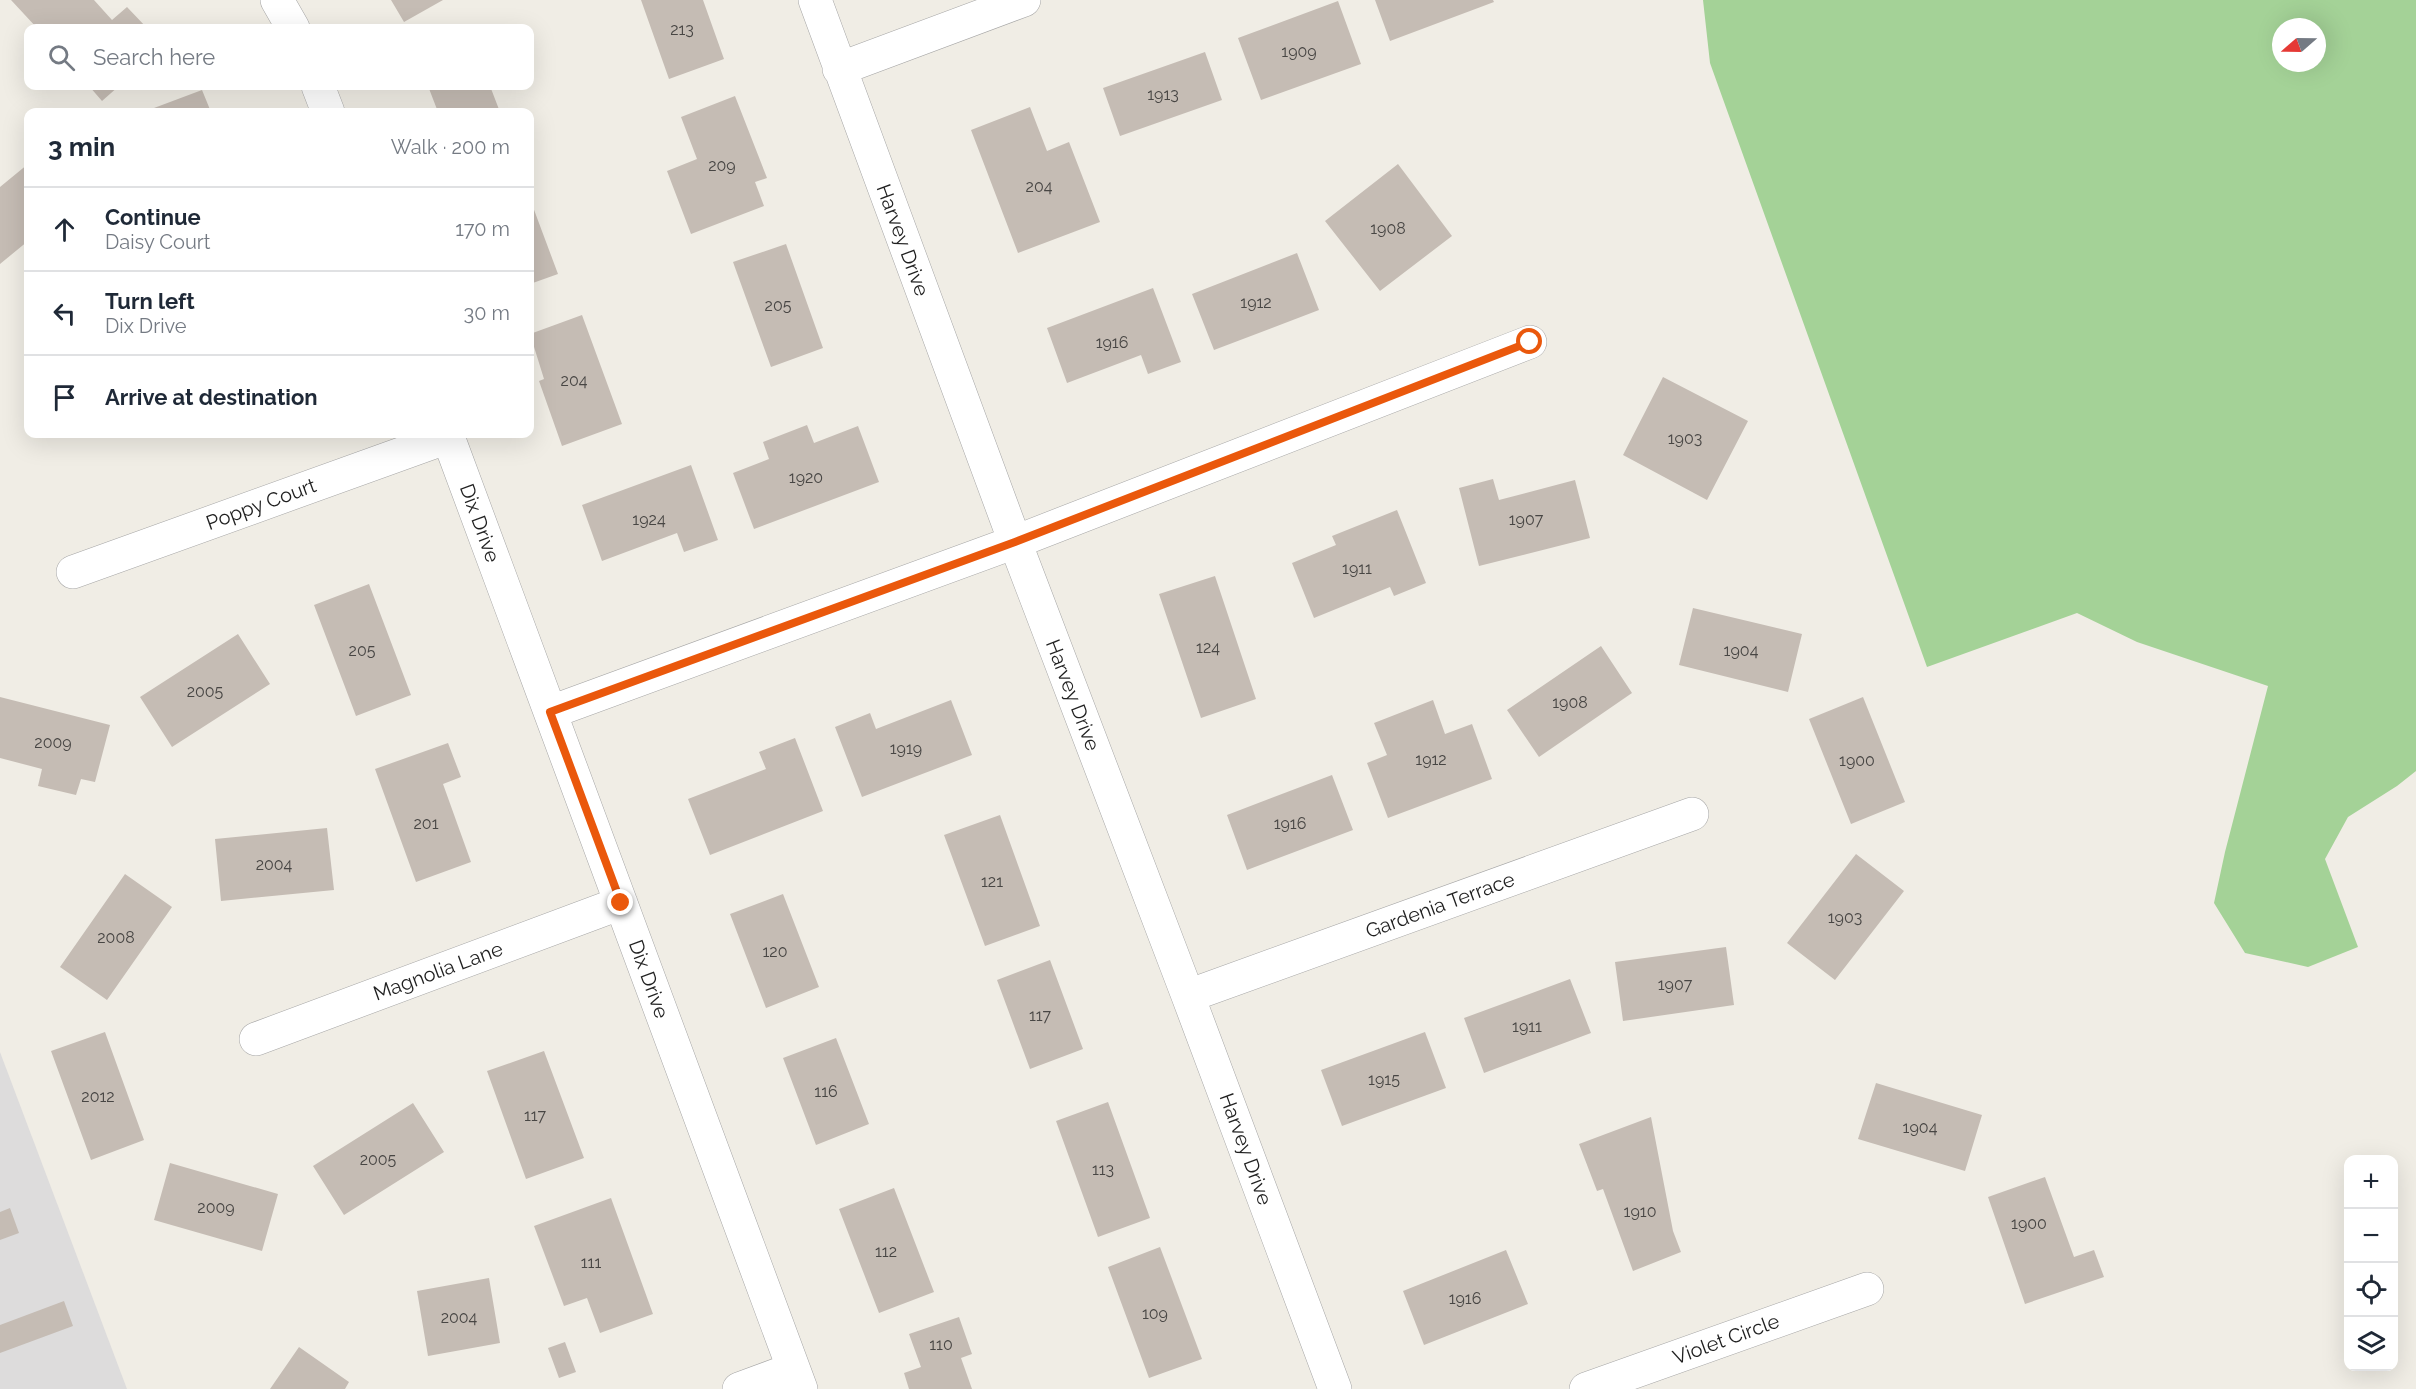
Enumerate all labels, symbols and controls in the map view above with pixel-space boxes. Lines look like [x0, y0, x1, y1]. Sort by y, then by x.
north arrow [2272, 18, 2326, 72]
house number: 213 [670, 20, 694, 39]
search box [24, 24, 534, 90]
icon: search [45, 41, 78, 74]
house number: 1909 [1281, 42, 1317, 61]
text: Search here [93, 44, 215, 70]
house number: 1913 [1147, 85, 1179, 104]
text: 3 min [48, 132, 115, 162]
text: Walk · 200 m [391, 135, 510, 159]
house number: 209 [708, 156, 736, 175]
house number: 204 [1026, 177, 1053, 196]
street label: Harvey Drive [872, 181, 934, 300]
text: Continue [105, 204, 201, 230]
icon: ahead [48, 213, 81, 246]
text: 170 m [455, 217, 510, 241]
house number: 1908 [1370, 219, 1406, 238]
text: Daisy Court [105, 230, 211, 254]
text: Turn left [105, 288, 195, 314]
house number: 1912 [1240, 293, 1272, 312]
house number: 205 [765, 296, 792, 315]
icon: left [48, 297, 81, 330]
text: 30 m [464, 301, 510, 325]
text: Dix Drive [105, 314, 187, 338]
route start [1516, 328, 1542, 354]
house number: 1916 [1096, 333, 1128, 352]
house number: 204 [561, 371, 588, 390]
icon: arrive [48, 381, 81, 414]
text: Arrive at destination [105, 384, 318, 410]
house number: 1903 [1668, 429, 1702, 448]
house number: 1920 [789, 468, 823, 487]
street label: Poppy Court [203, 473, 319, 535]
street label: Dix Drive [455, 481, 505, 566]
house number: 1924 [632, 510, 666, 529]
house number: 1907 [1509, 510, 1544, 529]
house number: 1911 [1342, 559, 1372, 578]
street label: Harvey Drive [1041, 636, 1105, 754]
house number: 124 [1196, 638, 1220, 657]
house number: 205 [349, 641, 376, 660]
house number: 1904 [1724, 641, 1759, 660]
house number: 2005 [187, 682, 224, 701]
house number: 1908 [1552, 693, 1588, 712]
house number: 2009 [34, 733, 72, 752]
house number: 1919 [890, 739, 922, 758]
house number: 1912 [1415, 750, 1447, 769]
house number: 1900 [1839, 751, 1875, 770]
house number: 201 [414, 814, 439, 833]
house number: 1916 [1274, 814, 1306, 833]
house number: 2004 [256, 855, 293, 874]
street label: Gardenia Terrace [1362, 867, 1518, 943]
house number: 121 [981, 872, 1003, 891]
route end [607, 889, 633, 915]
house number: 1903 [1828, 908, 1862, 927]
house number: 2008 [97, 928, 135, 947]
street label: Magnolia Lane [370, 936, 506, 1006]
street label: Dix Drive [624, 937, 674, 1022]
house number: 120 [763, 942, 787, 961]
house number: 1907 [1658, 975, 1693, 994]
house number: 117 [1029, 1006, 1052, 1025]
house number: 1911 [1512, 1017, 1542, 1036]
house number: 1915 [1368, 1070, 1400, 1089]
house number: 116 [814, 1082, 838, 1101]
house number: 2012 [81, 1087, 115, 1106]
street label: Harvey Drive [1215, 1090, 1277, 1209]
house number: 117 [524, 1106, 547, 1125]
house number: 1904 [1903, 1118, 1938, 1137]
house number: 2005 [360, 1150, 397, 1169]
map controls [2344, 1155, 2398, 1371]
button: + [2344, 1155, 2398, 1209]
house number: 113 [1092, 1160, 1114, 1179]
house number: 2009 [197, 1198, 235, 1217]
house number: 1910 [1624, 1202, 1656, 1221]
button: − [2344, 1209, 2398, 1263]
house number: 1900 [2011, 1214, 2047, 1233]
house number: 112 [875, 1242, 897, 1261]
house number: 111 [581, 1253, 601, 1272]
button: locate [2344, 1263, 2398, 1317]
house number: 1916 [1449, 1289, 1481, 1308]
house number: 109 [1142, 1304, 1168, 1323]
house number: 2004 [441, 1308, 478, 1327]
street label: Violet Circle [1669, 1309, 1783, 1369]
button: layers [2344, 1317, 2398, 1371]
house number: 110 [929, 1335, 953, 1354]

